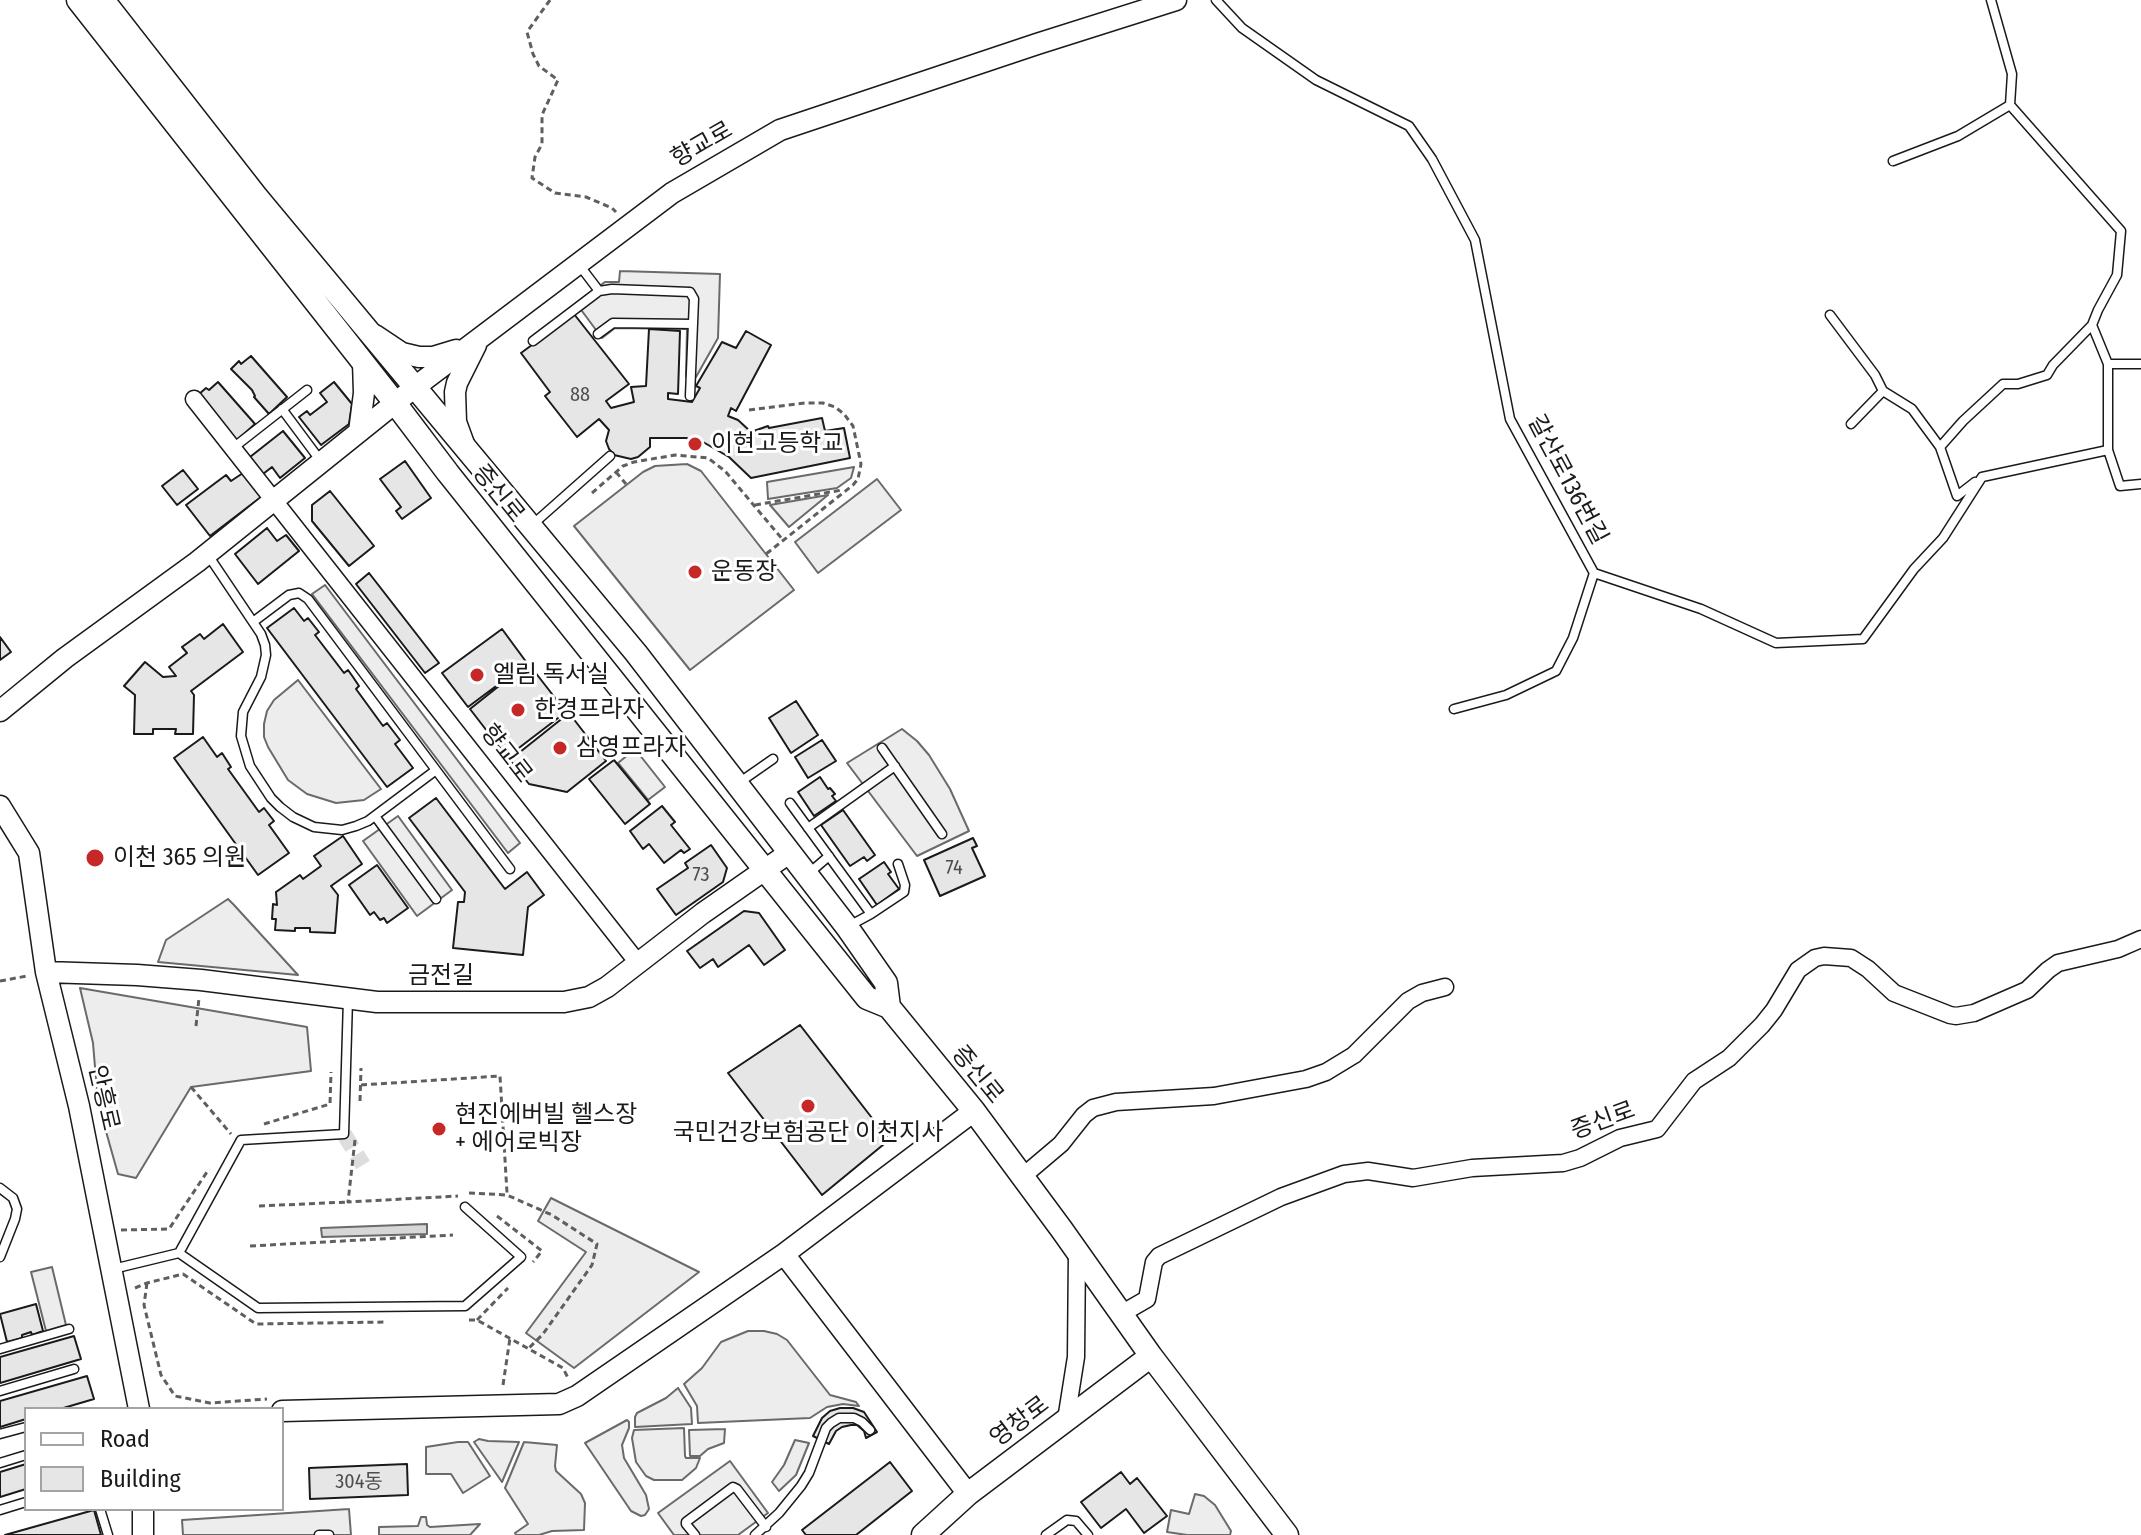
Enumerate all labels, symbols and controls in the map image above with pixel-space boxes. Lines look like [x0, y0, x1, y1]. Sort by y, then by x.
street label: 향교로 [666, 116, 738, 174]
house number: 88 [570, 383, 590, 407]
street label: 갈산로136번길 [1521, 410, 1613, 550]
place label: 이현고등학교 [711, 430, 843, 458]
marker: 이현고등학교 [686, 435, 704, 453]
street label: 증신로 [466, 459, 530, 529]
place label: 운동장 [711, 558, 777, 586]
marker: 운동장 [686, 563, 704, 581]
place label: 엘림 독서실 [493, 661, 609, 689]
marker: 엘림 독서실 [468, 666, 486, 684]
place label: 한경프라자 [534, 696, 644, 724]
marker: 한경프라자 [509, 701, 527, 719]
street label: 향교로 [474, 719, 538, 789]
place label: 삼영프라자 [576, 734, 686, 762]
marker: 삼영프라자 [551, 739, 569, 757]
place label: 이천 365 의원 [113, 844, 246, 872]
marker: 이천 365 의원 [84, 847, 106, 869]
house number: 74 [945, 856, 963, 880]
house number: 73 [693, 863, 709, 887]
street label: 금전길 [408, 962, 474, 990]
street label: 증신로 [945, 1040, 1009, 1110]
street label: 안흥로 [82, 1062, 124, 1134]
street label: 증신로 [1567, 1096, 1639, 1146]
marker: 국민건강보험공단 이천지사 [799, 1097, 817, 1115]
place label: 현진에버빌 헬스장 + 에어로빅장 [455, 1101, 637, 1157]
place label: 국민건강보험공단 이천지사 [673, 1119, 943, 1147]
marker: 현진에버빌 헬스장 + 에어로빅장 [430, 1120, 448, 1138]
street label: 영창로 [985, 1391, 1055, 1453]
legend [24, 1407, 284, 1511]
text: Road [100, 1425, 150, 1453]
text: Building [100, 1465, 181, 1493]
house number: 304동 [335, 1470, 383, 1494]

